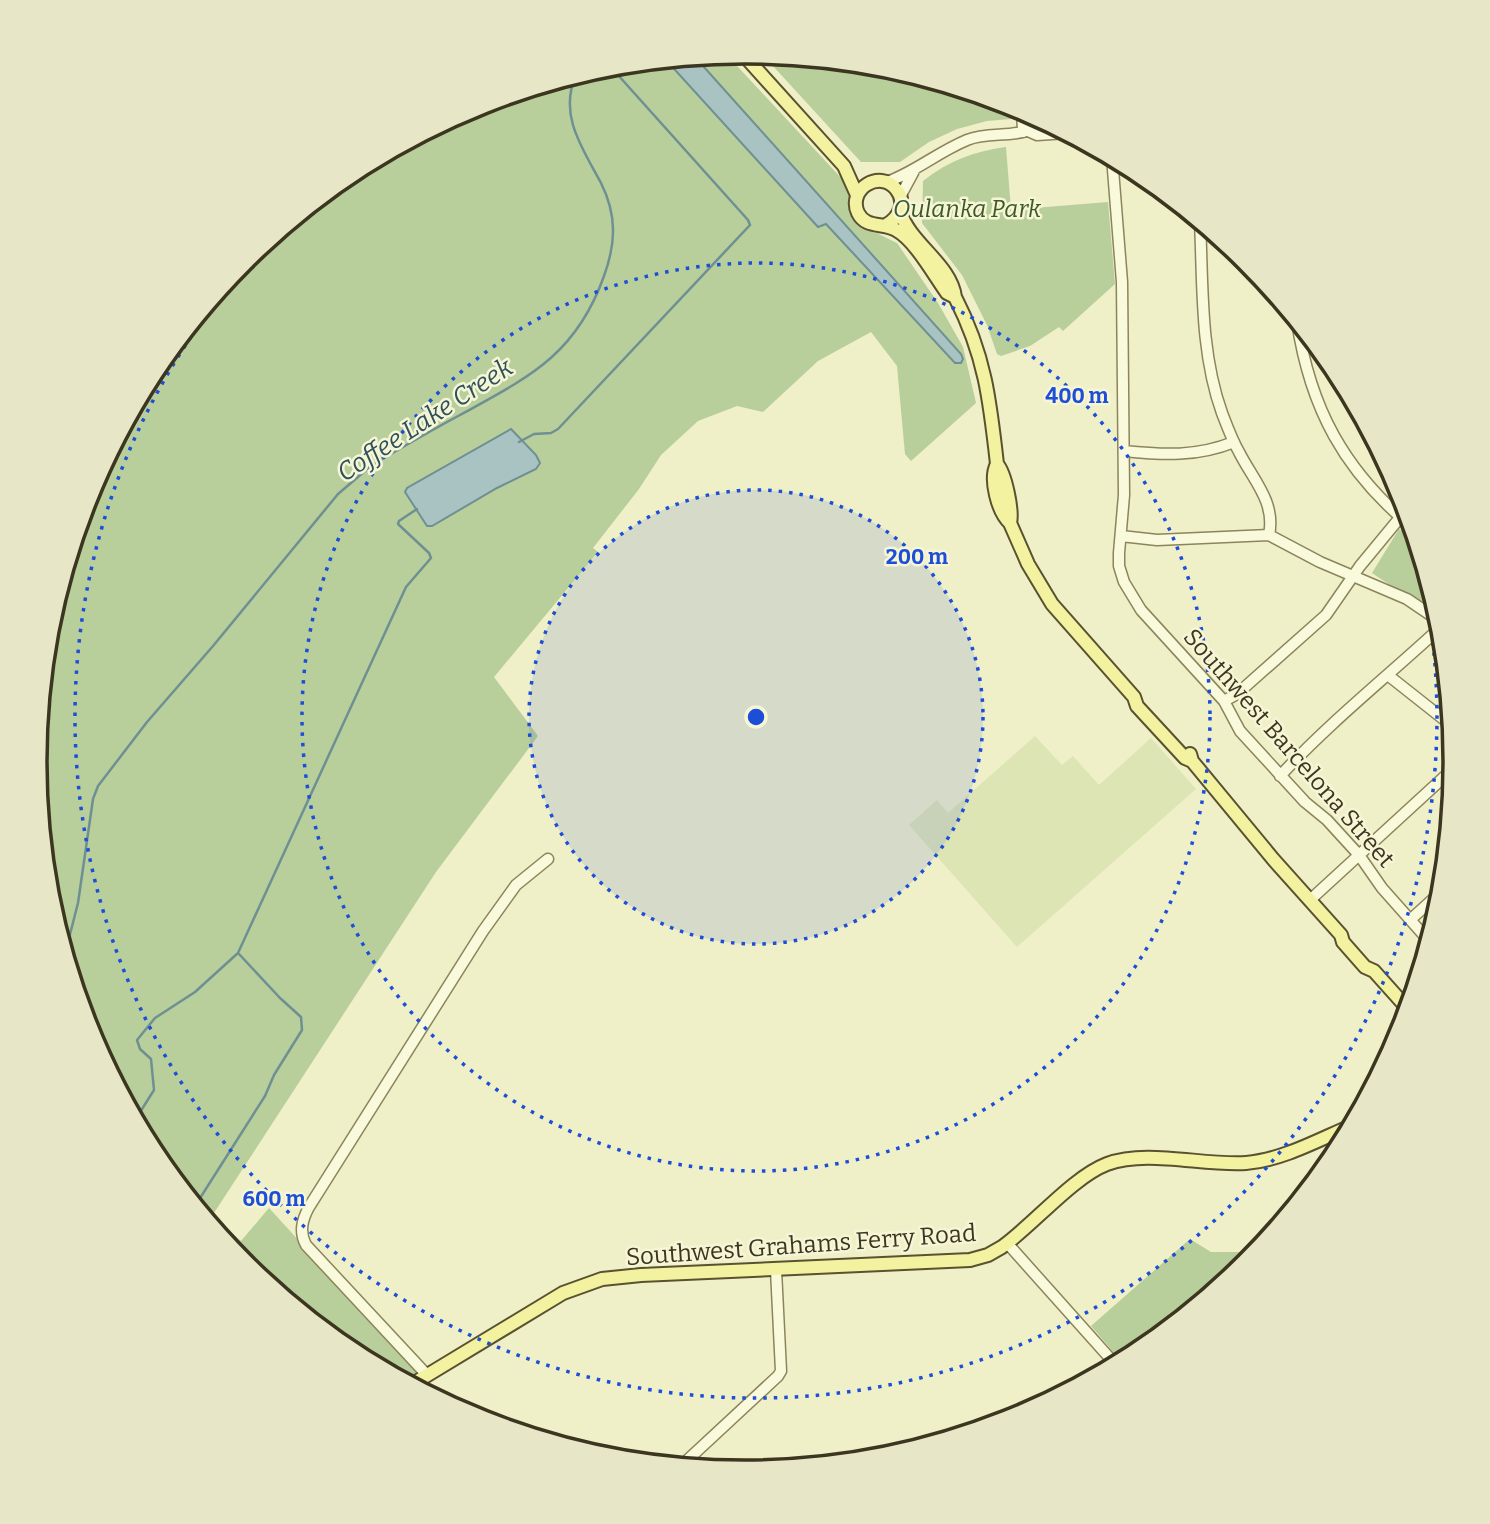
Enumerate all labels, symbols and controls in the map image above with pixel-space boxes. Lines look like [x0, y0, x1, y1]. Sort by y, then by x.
park label: Oulanka Park [893, 195, 1042, 223]
water label: Coffee Lake Creek [331, 351, 519, 488]
text: 400 m [1045, 383, 1109, 409]
text: 200 m [886, 544, 948, 570]
street label: Southwest Barcelona Street [1178, 623, 1400, 873]
centre of rings [744, 705, 768, 729]
text: 600 m [243, 1186, 305, 1212]
street label: Southwest Grahams Ferry Road [625, 1219, 977, 1271]

